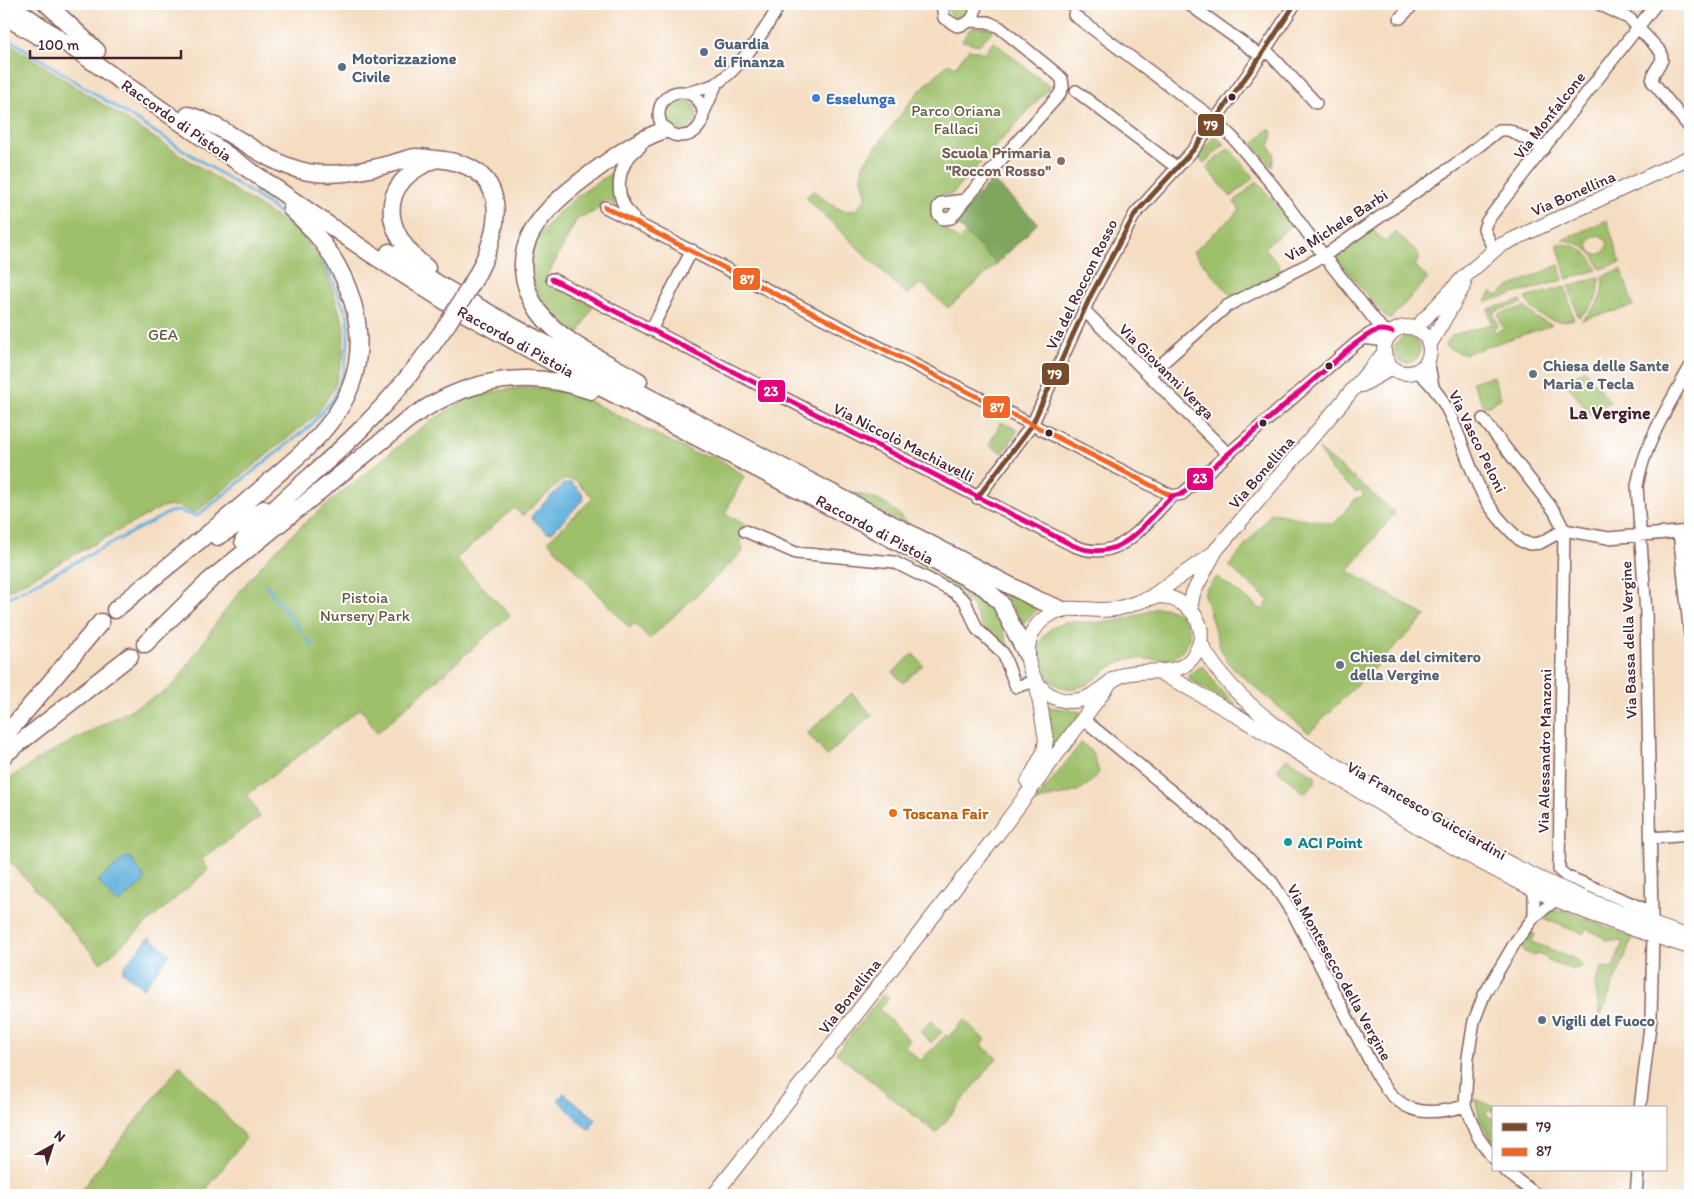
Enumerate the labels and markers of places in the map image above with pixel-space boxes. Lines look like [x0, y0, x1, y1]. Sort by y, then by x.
place label: Guardia di Finanza [714, 34, 785, 71]
marker: Guardia di Finanza [698, 46, 710, 58]
place label: Motorizzazione Civile [352, 49, 457, 86]
marker: Motorizzazione Civile [336, 61, 348, 73]
place label: Esselunga [826, 89, 896, 109]
marker: Esselunga [810, 92, 822, 104]
unlabelled marker [1227, 92, 1237, 102]
place label: Scuola Primaria "Roccon Rosso" [942, 143, 1052, 180]
marker: Scuola Primaria "Roccon Rosso" [1055, 155, 1067, 167]
place label: Chiesa delle Sante Maria e Tecla [1543, 356, 1670, 393]
unlabelled marker [1324, 361, 1334, 371]
marker: Chiesa delle Sante Maria e Tecla [1527, 368, 1539, 380]
unlabelled marker [1258, 418, 1268, 428]
unlabelled marker [1044, 428, 1054, 438]
place label: Chiesa del cimitero della Vergine [1350, 647, 1481, 685]
marker: Chiesa del cimitero della Vergine [1334, 659, 1346, 671]
place label: Toscana Fair [902, 804, 989, 823]
marker: Toscana Fair [887, 807, 899, 819]
place label: ACI Point [1297, 833, 1363, 852]
marker: ACI Point [1282, 836, 1294, 848]
place label: Vigili del Fuoco [1552, 1011, 1655, 1031]
marker: Vigili del Fuoco [1536, 1014, 1548, 1026]

